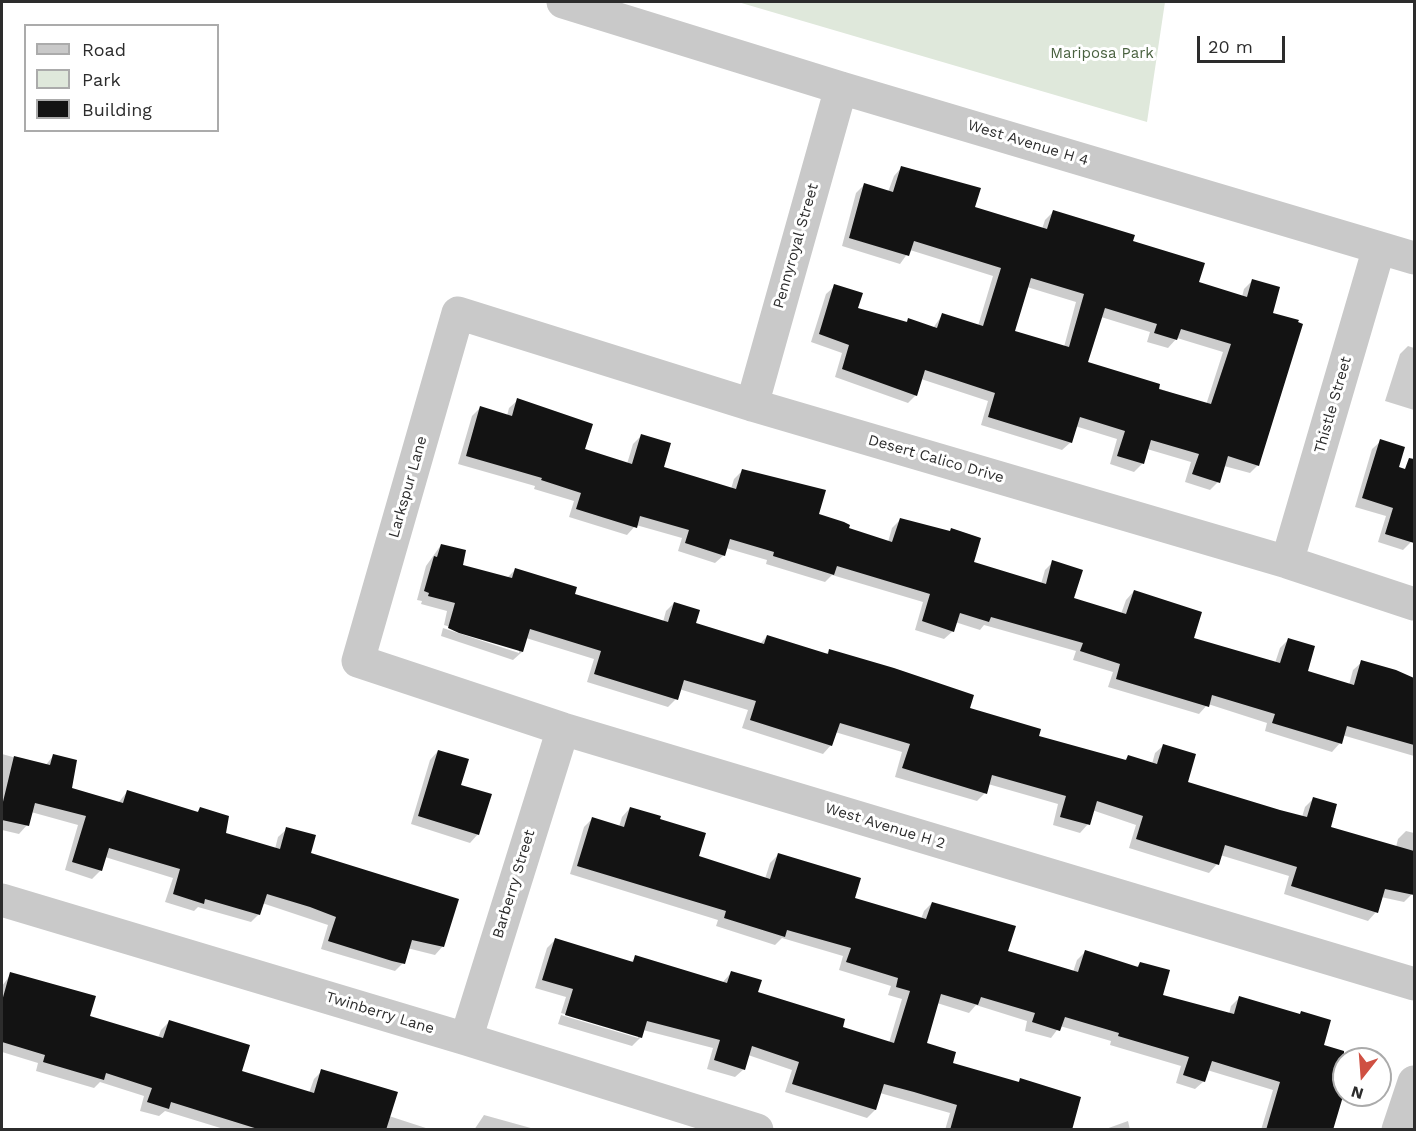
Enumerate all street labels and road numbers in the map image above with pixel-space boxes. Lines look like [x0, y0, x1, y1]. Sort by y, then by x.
street label: West Avenue H 4 [965, 116, 1091, 170]
street label: Pennyroyal Street [770, 181, 822, 311]
street label: Thistle Street [1311, 355, 1355, 455]
street label: Desert Calico Drive [866, 431, 1006, 487]
street label: Larkspur Lane [385, 434, 431, 540]
street label: West Avenue H 2 [823, 799, 947, 853]
street label: Barberry Street [489, 827, 539, 941]
street label: Twinberry Lane [324, 988, 436, 1038]

